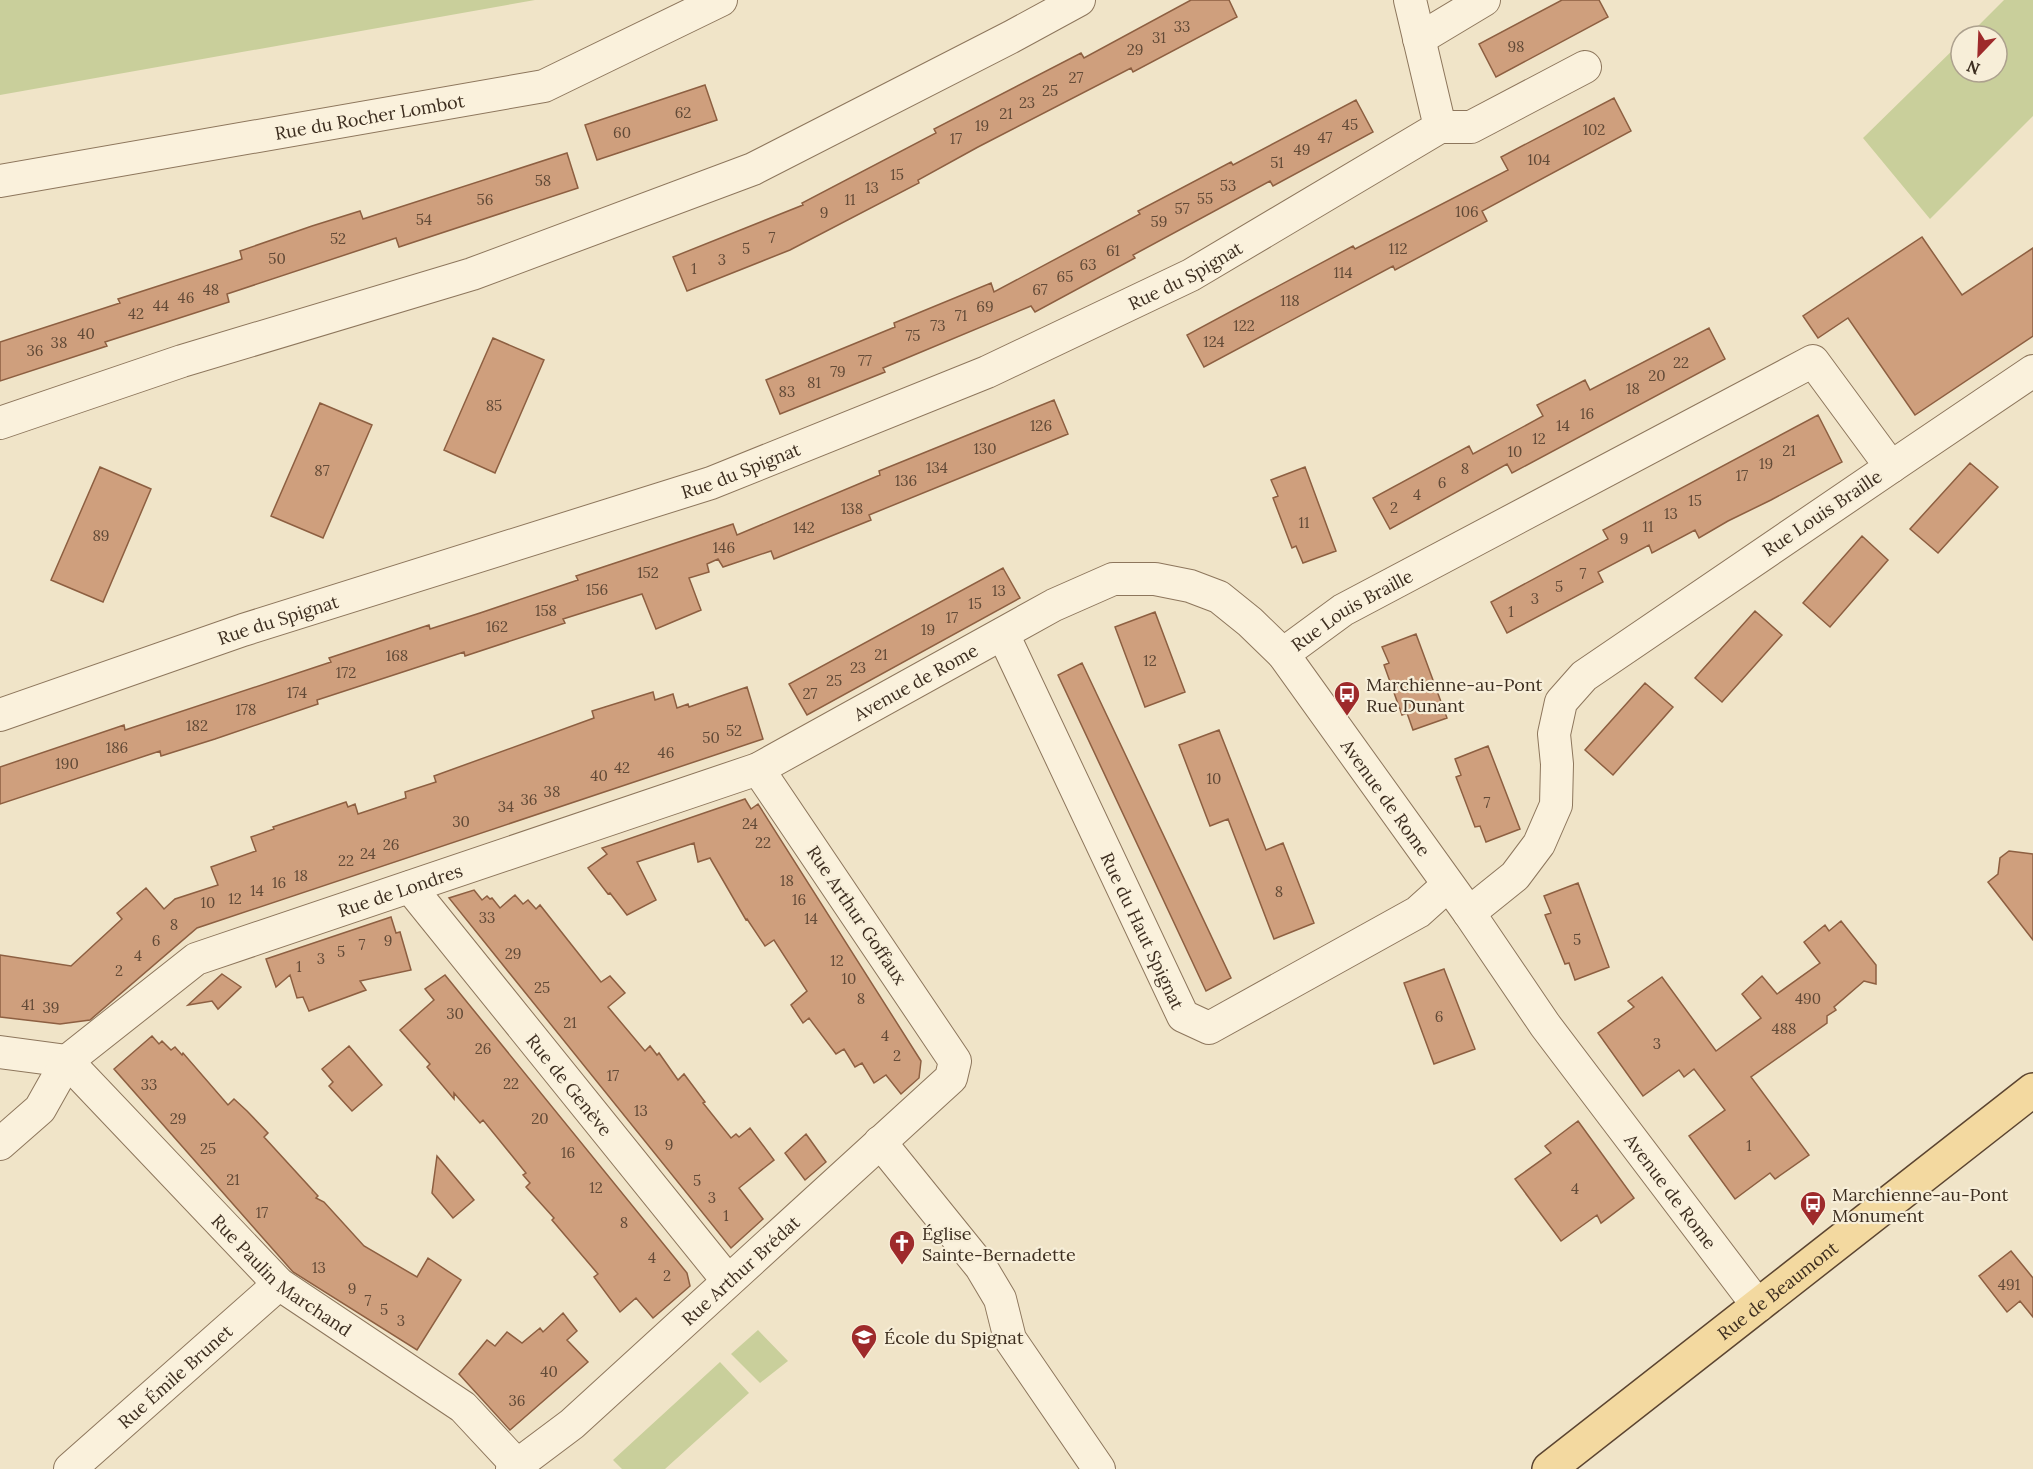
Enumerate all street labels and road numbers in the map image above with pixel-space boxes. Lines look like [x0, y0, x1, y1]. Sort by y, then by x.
street label: Rue du Rocher Lombot [273, 89, 466, 144]
street label: Rue du Spignat [1124, 236, 1246, 315]
street label: Rue du Spignat [678, 437, 803, 503]
street label: Rue Louis Braille [1758, 464, 1886, 561]
street label: Rue Louis Braille [1286, 564, 1417, 656]
street label: Rue du Spignat [214, 589, 341, 650]
street label: Avenue de Rome [848, 638, 982, 726]
street label: Avenue de Rome [1336, 734, 1436, 861]
street label: Rue Arthur Goffaux [802, 841, 912, 989]
street label: Rue du Haut Spignat [1096, 848, 1190, 1013]
street label: Rue de Londres [335, 858, 465, 922]
street label: Rue de Genève [521, 1029, 618, 1141]
street label: Avenue de Rome [1619, 1128, 1722, 1254]
street label: Rue Paulin Marchand [207, 1209, 356, 1341]
street label: Rue Arthur Brédat [676, 1210, 804, 1330]
street label: Rue de Beaumont [1712, 1236, 1842, 1345]
street label: Rue Émile Brunet [113, 1319, 237, 1433]

